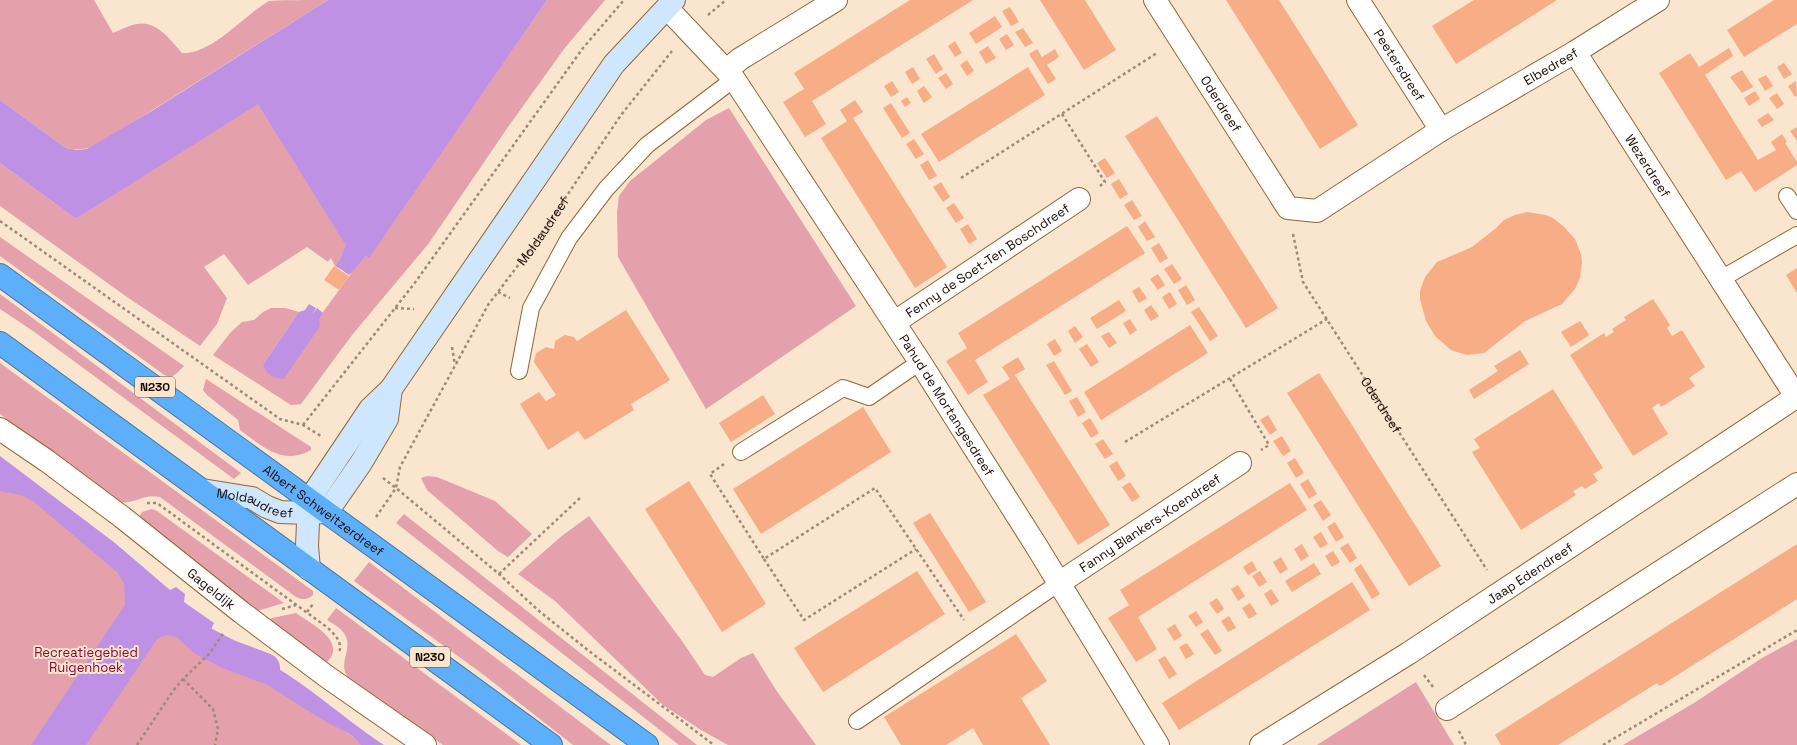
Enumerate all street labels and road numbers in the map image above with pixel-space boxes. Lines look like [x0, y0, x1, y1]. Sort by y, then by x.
street label: Peetersdreef [1370, 26, 1429, 104]
street label: Elbedreef [1520, 43, 1581, 89]
street label: Oderdreef [1197, 72, 1246, 135]
street label: Wezerdreef [1621, 131, 1675, 201]
street label: Moldaudreef [513, 193, 572, 269]
street label: Fenny de Soet-Ten Boschdreef [902, 199, 1073, 321]
street label: Pahud de Mortangesdreef [896, 331, 998, 479]
street label: Oderdreef [1357, 374, 1406, 437]
road number: N230 [135, 377, 175, 397]
street label: Albert Schweitzerdreef [260, 460, 388, 560]
street label: Fanny Blankers-Koendreef [1076, 470, 1224, 576]
street label: Moldaudreef [215, 484, 294, 521]
street label: Jaap Edendreef [1484, 538, 1576, 608]
street label: Gageldijk [184, 564, 239, 613]
road number: N230 [410, 647, 450, 667]

